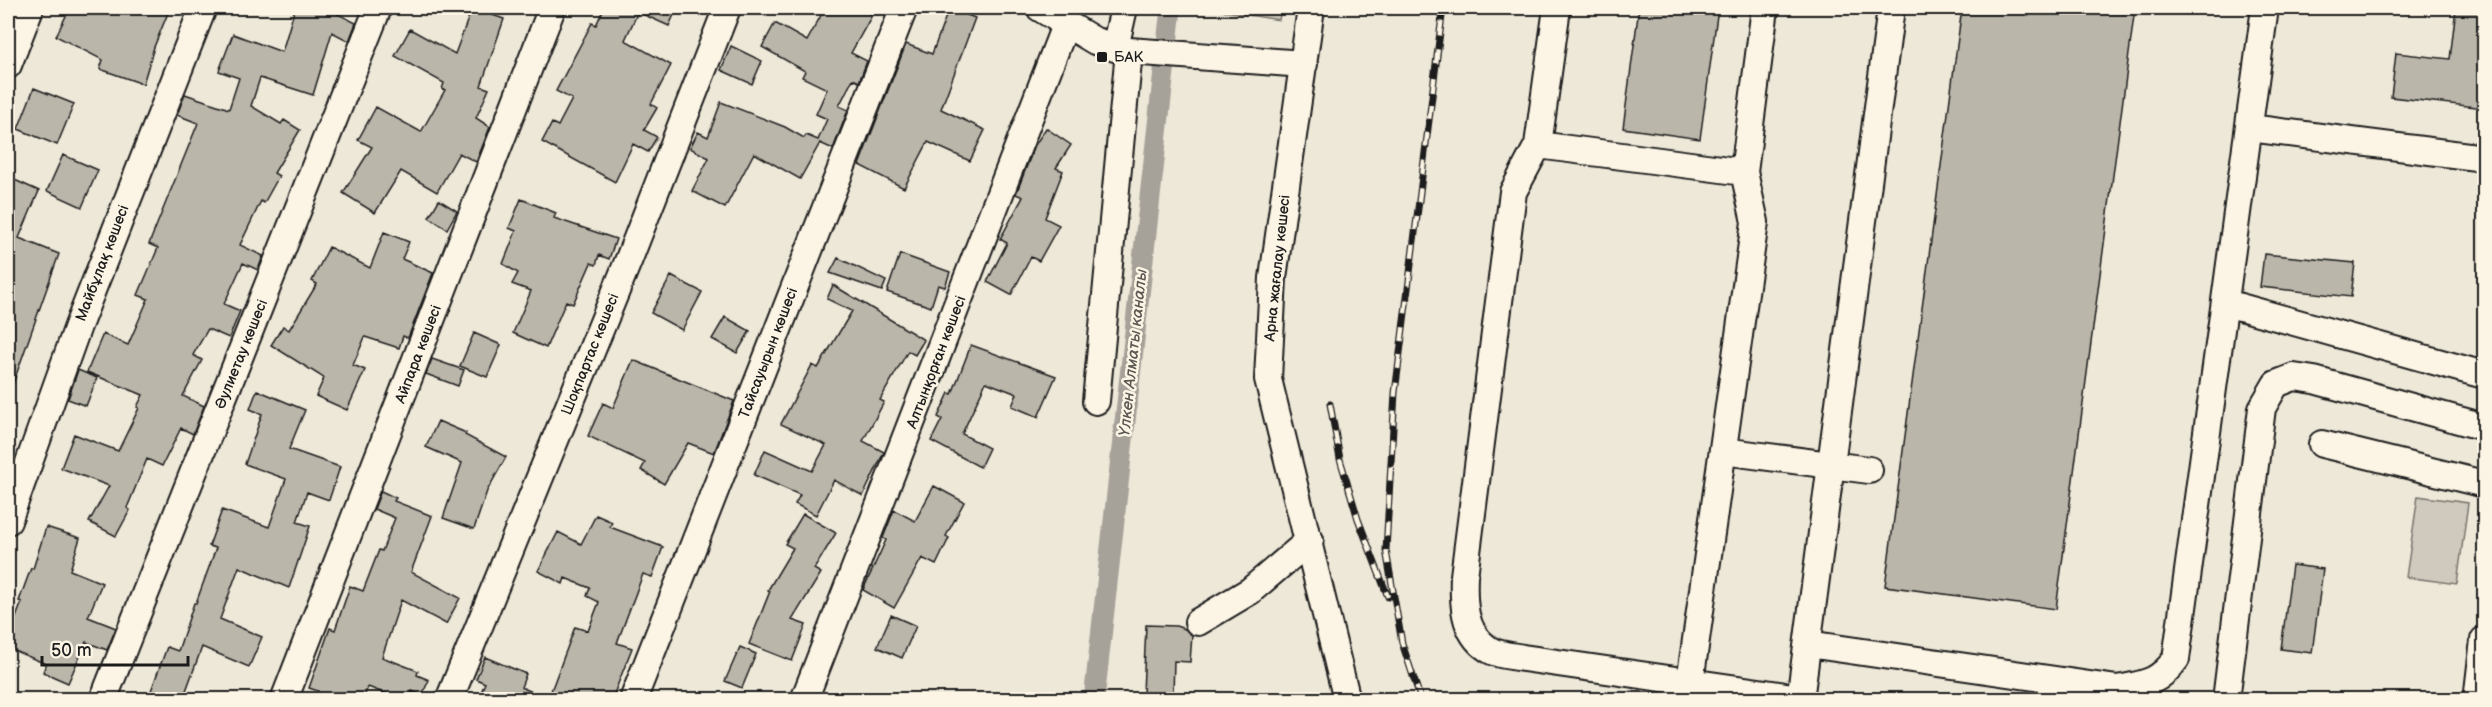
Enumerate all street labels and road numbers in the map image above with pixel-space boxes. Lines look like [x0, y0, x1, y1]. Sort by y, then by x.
street label: Арна жағалау көшесі [1260, 194, 1295, 343]
street label: Майбұлақ көшесі [72, 202, 133, 324]
street label: Тайсауырын көшесі [735, 285, 802, 421]
street label: Шоқпартас көшесі [557, 291, 624, 418]
street label: Алтынқорған көшесі [902, 293, 971, 432]
street label: Әулиетау көшесі [211, 296, 272, 412]
street label: Айпара көшесі [391, 302, 446, 407]

